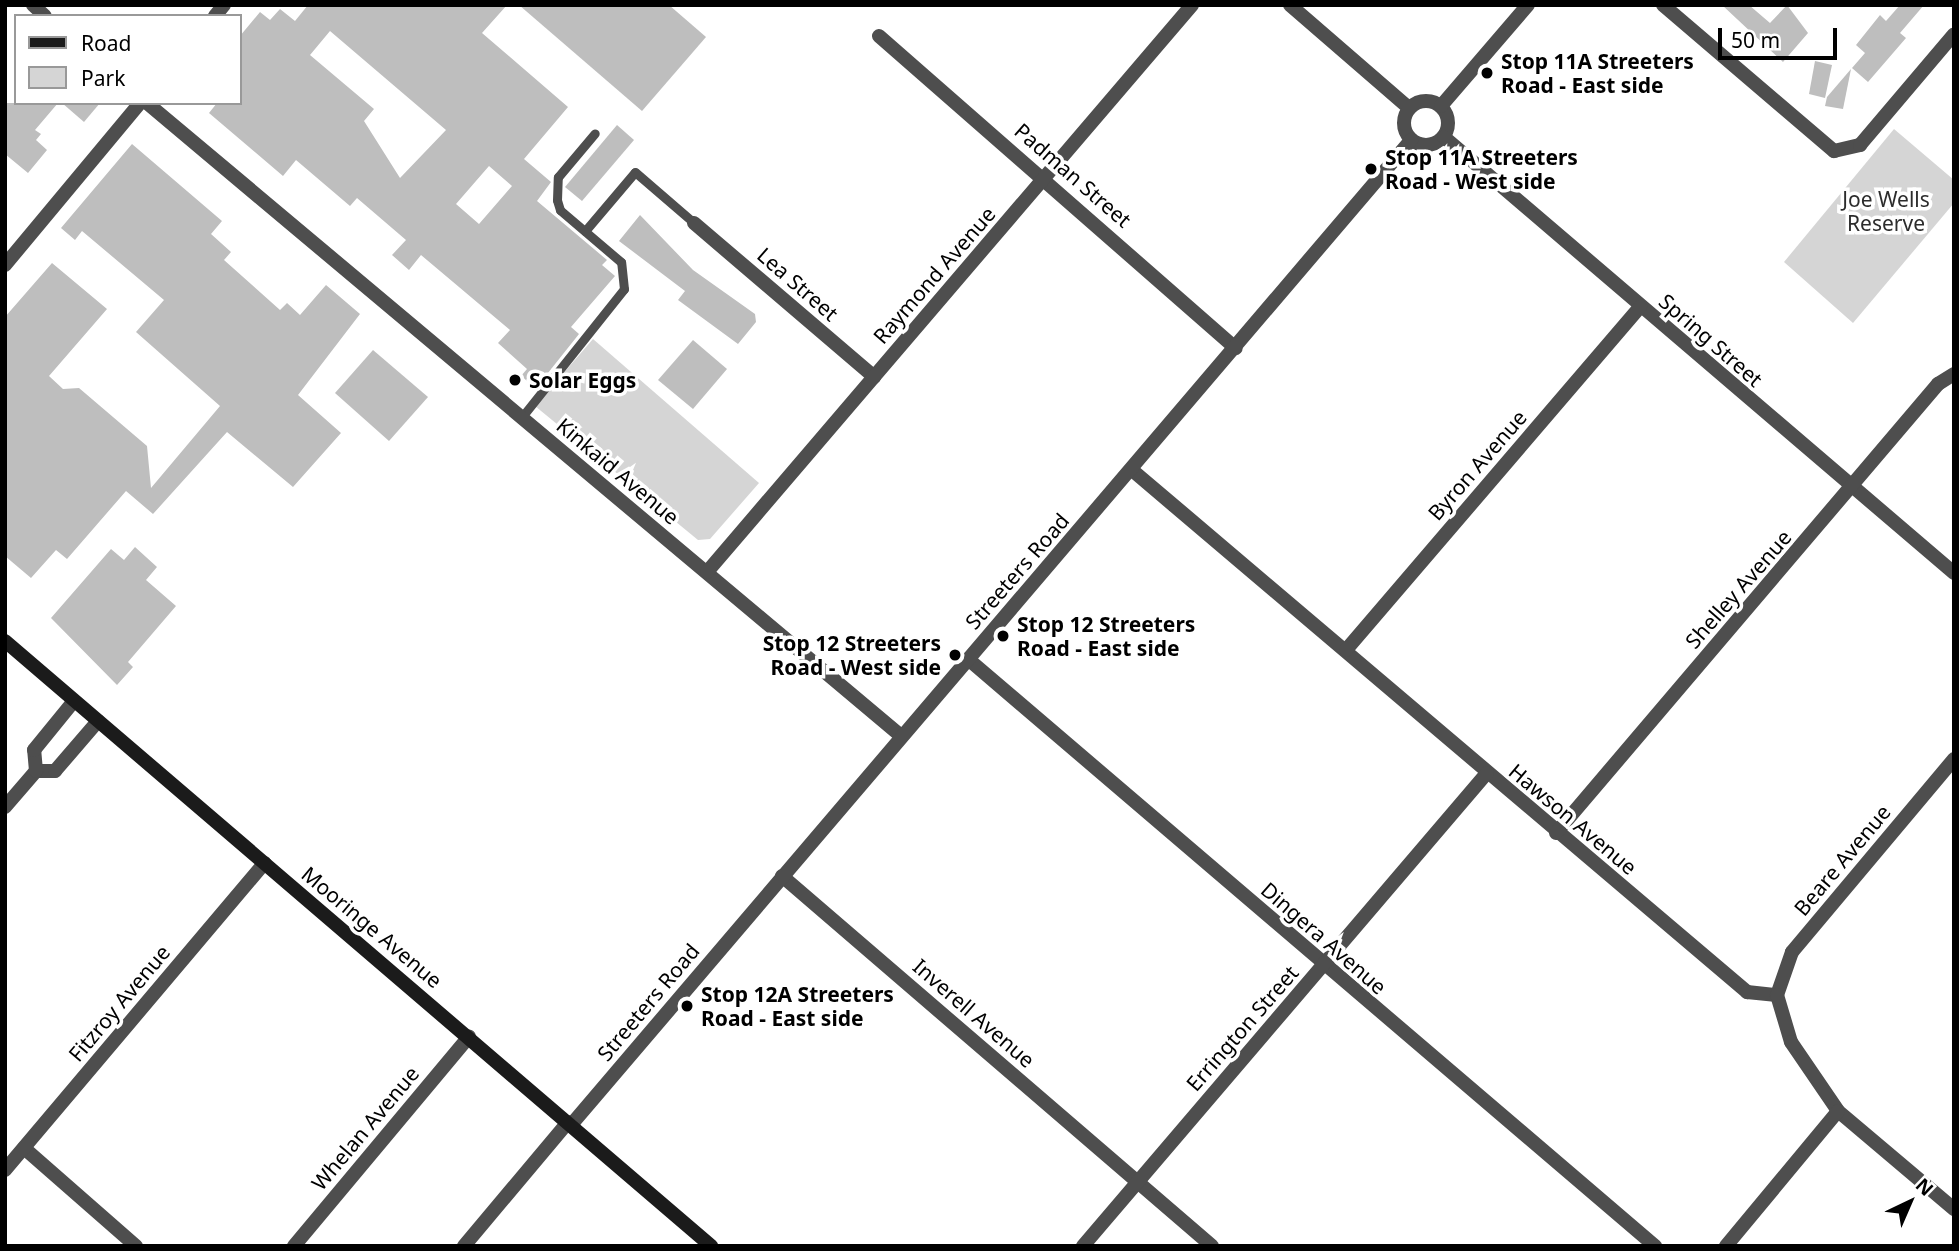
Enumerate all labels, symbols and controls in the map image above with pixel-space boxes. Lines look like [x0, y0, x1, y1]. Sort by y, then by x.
legend [14, 14, 242, 105]
scale bar [1721, 14, 1840, 58]
text: 50 m [1731, 26, 1780, 54]
text: Road [81, 29, 131, 57]
place label: Stop 11A Streeters Road - East side [1501, 48, 1694, 98]
text: Park [81, 64, 125, 92]
marker: Stop 11A Streeters Road - East side [1479, 65, 1495, 81]
street label: Padman Street [1010, 118, 1136, 232]
place label: Stop 11A Streeters Road - West side [1385, 144, 1578, 194]
marker: Stop 11A Streeters Road - West side [1363, 161, 1379, 177]
park label: Joe Wells Reserve [1842, 186, 1930, 236]
street label: Raymond Avenue [868, 201, 1000, 349]
street label: Lea Street [752, 242, 844, 326]
street label: Spring Street [1654, 288, 1768, 392]
place label: Solar Eggs [529, 367, 636, 393]
marker: Solar Eggs [507, 372, 523, 388]
street label: Byron Avenue [1422, 405, 1532, 525]
street label: Kinkaid Avenue [552, 413, 684, 529]
street label: Streeters Road [960, 508, 1074, 634]
street label: Shelley Avenue [1680, 525, 1796, 653]
place label: Stop 12 Streeters Road - East side [1017, 611, 1195, 661]
marker: Stop 12 Streeters Road - East side [995, 628, 1011, 644]
place label: Stop 12 Streeters Road - West side [763, 630, 941, 680]
marker: Stop 12 Streeters Road - West side [947, 647, 963, 663]
street label: Hawson Avenue [1504, 758, 1642, 880]
street label: Beare Avenue [1788, 800, 1896, 920]
street label: Mooringe Avenue [297, 861, 447, 993]
street label: Dingera Avenue [1256, 877, 1392, 999]
street label: Streeters Road [592, 938, 704, 1066]
street label: Fitzroy Avenue [63, 940, 175, 1066]
street label: Inverell Avenue [908, 953, 1040, 1073]
street label: Errington Street [1181, 960, 1303, 1096]
place label: Stop 12A Streeters Road - East side [701, 981, 894, 1031]
marker: Stop 12A Streeters Road - East side [679, 998, 695, 1014]
street label: Whelan Avenue [306, 1061, 424, 1195]
north arrow [1875, 1167, 1945, 1237]
text: N [1910, 1172, 1939, 1202]

